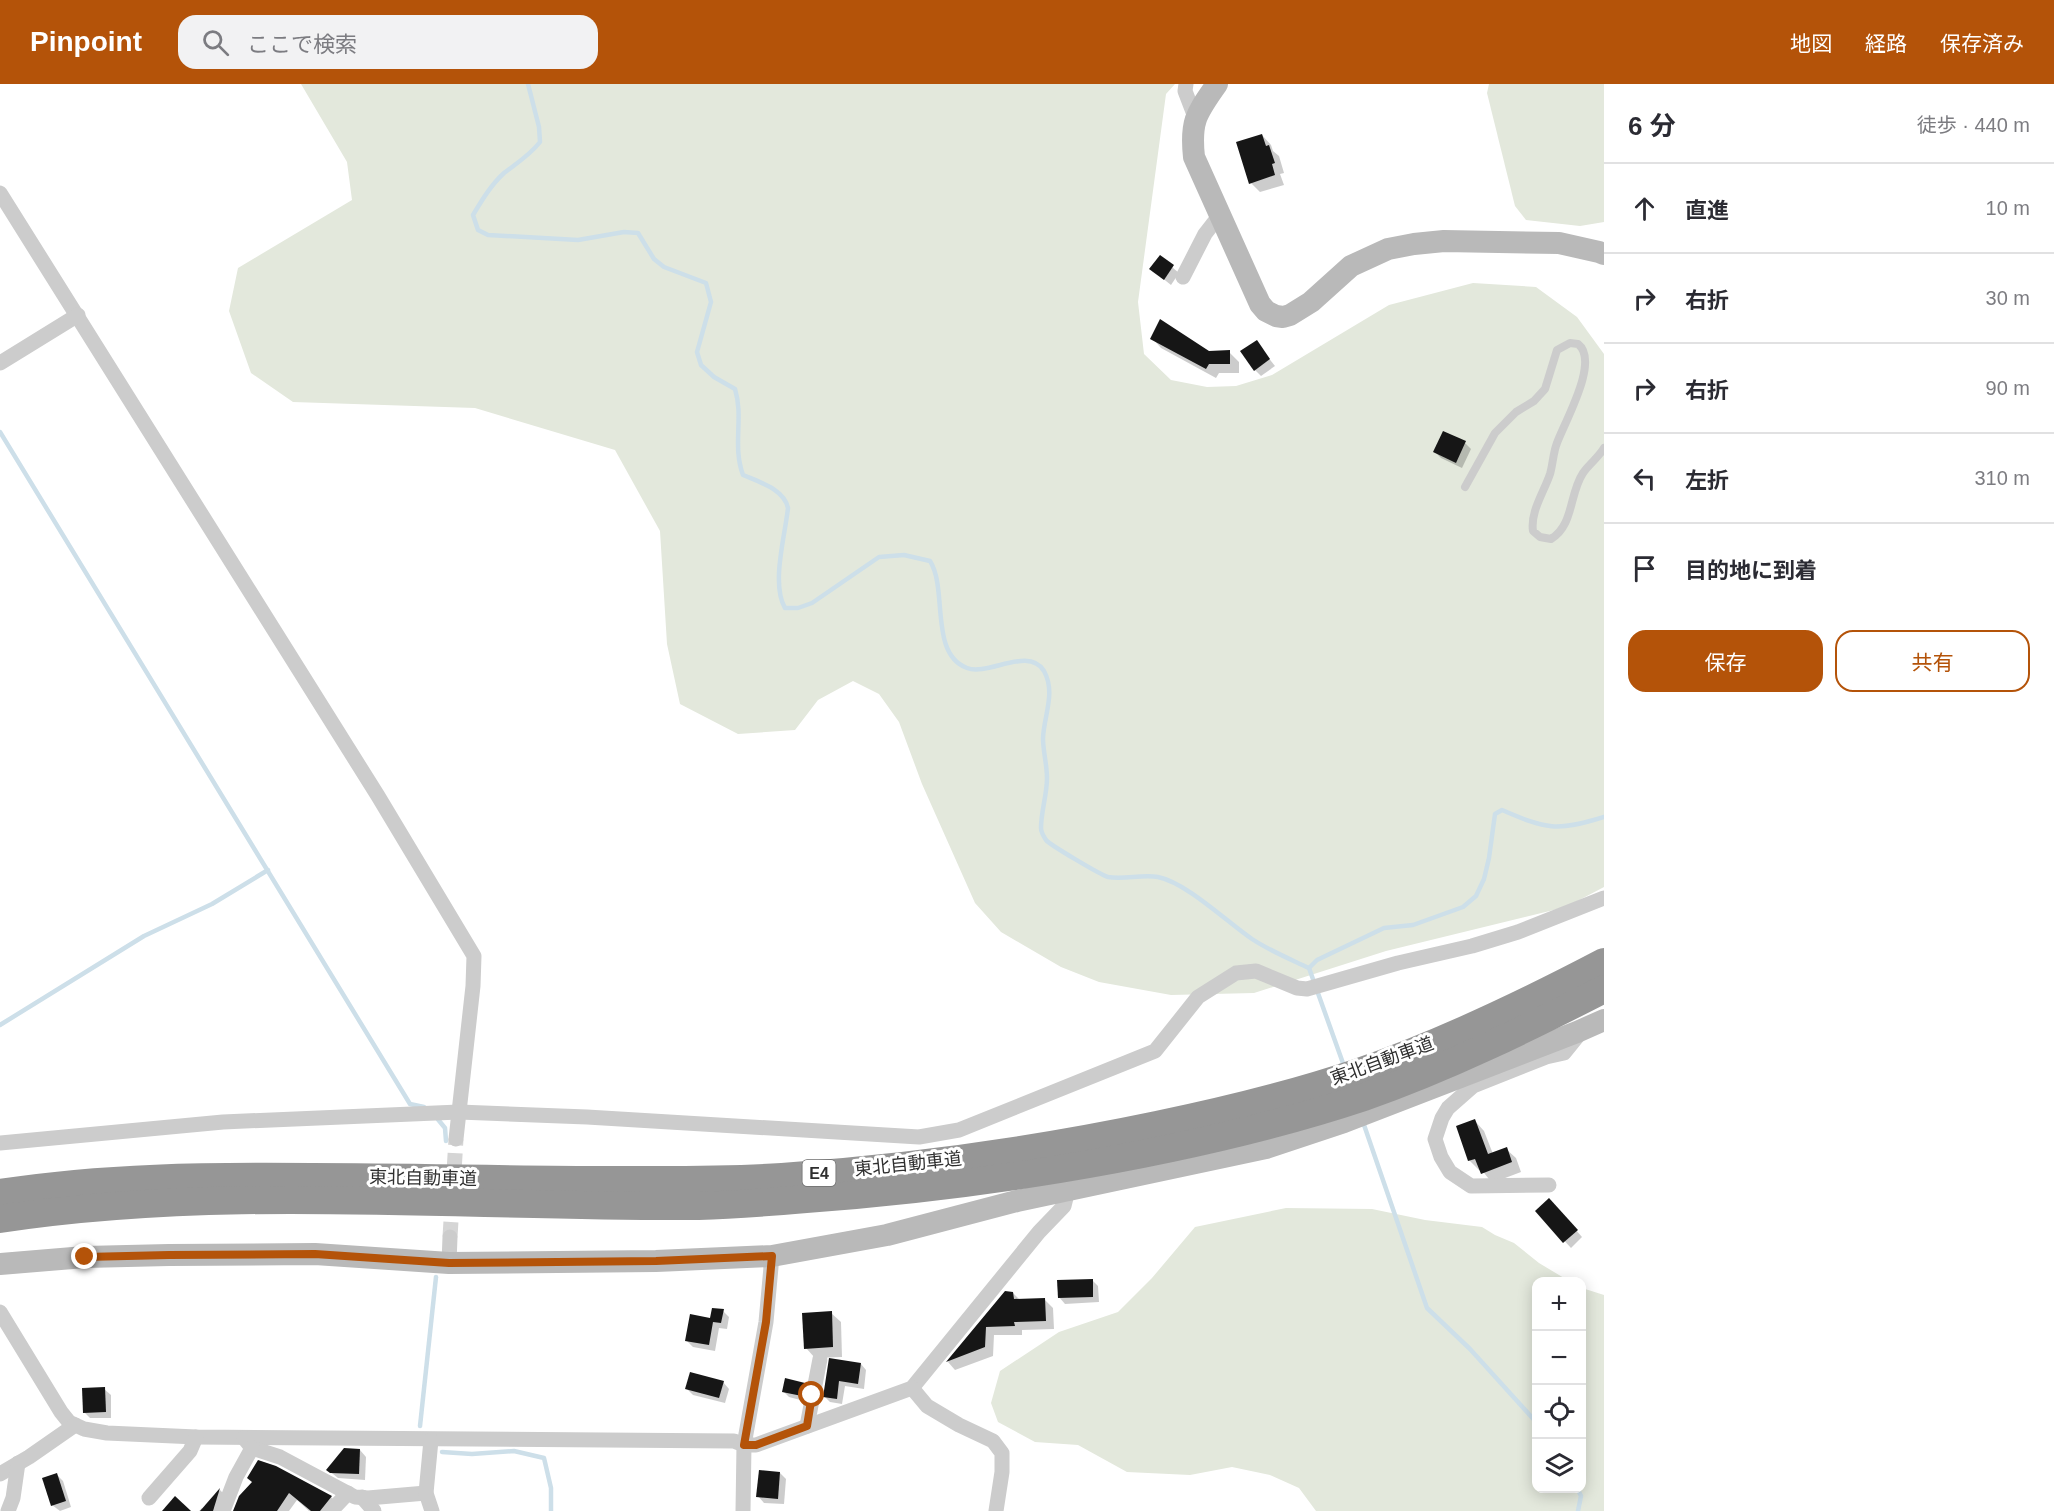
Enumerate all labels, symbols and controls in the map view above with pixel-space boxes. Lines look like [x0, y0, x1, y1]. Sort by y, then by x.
search box [178, 15, 598, 69]
text: Pinpoint [30, 26, 142, 57]
icon: search [199, 26, 232, 59]
text: ここで検索 [247, 32, 357, 57]
text: 地図 [1790, 32, 1832, 55]
text: 経路 [1865, 32, 1907, 55]
text: 保存済み [1940, 32, 2024, 55]
text: 6 分 [1628, 111, 1676, 141]
text: 徒歩 · 440 m [1917, 114, 2030, 136]
icon: ahead [1628, 192, 1661, 225]
text: 10 m [1986, 197, 2030, 219]
text: 直進 [1685, 198, 1729, 223]
icon: right [1628, 282, 1661, 315]
text: 30 m [1986, 287, 2030, 309]
text: 右折 [1685, 288, 1729, 313]
icon: right [1628, 372, 1661, 405]
text: 90 m [1986, 377, 2030, 399]
text: 右折 [1685, 378, 1729, 403]
icon: left [1628, 462, 1661, 495]
text: 310 m [1974, 467, 2030, 489]
text: 左折 [1685, 468, 1729, 493]
icon: arrive [1628, 552, 1661, 585]
text: 目的地に到着 [1685, 558, 1817, 583]
button: 保存 [1628, 630, 1823, 692]
button: 共有 [1835, 630, 2030, 692]
street label: 東北自動車道 [1328, 1033, 1436, 1089]
street label: 東北自動車道 [853, 1148, 963, 1180]
road number: E4 [802, 1160, 836, 1186]
street label: 東北自動車道 [369, 1167, 477, 1189]
route end [71, 1243, 97, 1269]
map controls [1532, 1277, 1586, 1493]
button: + [1532, 1277, 1586, 1331]
button: − [1532, 1331, 1586, 1385]
route start [798, 1381, 824, 1407]
button: locate [1532, 1385, 1586, 1439]
button: layers [1532, 1439, 1586, 1493]

